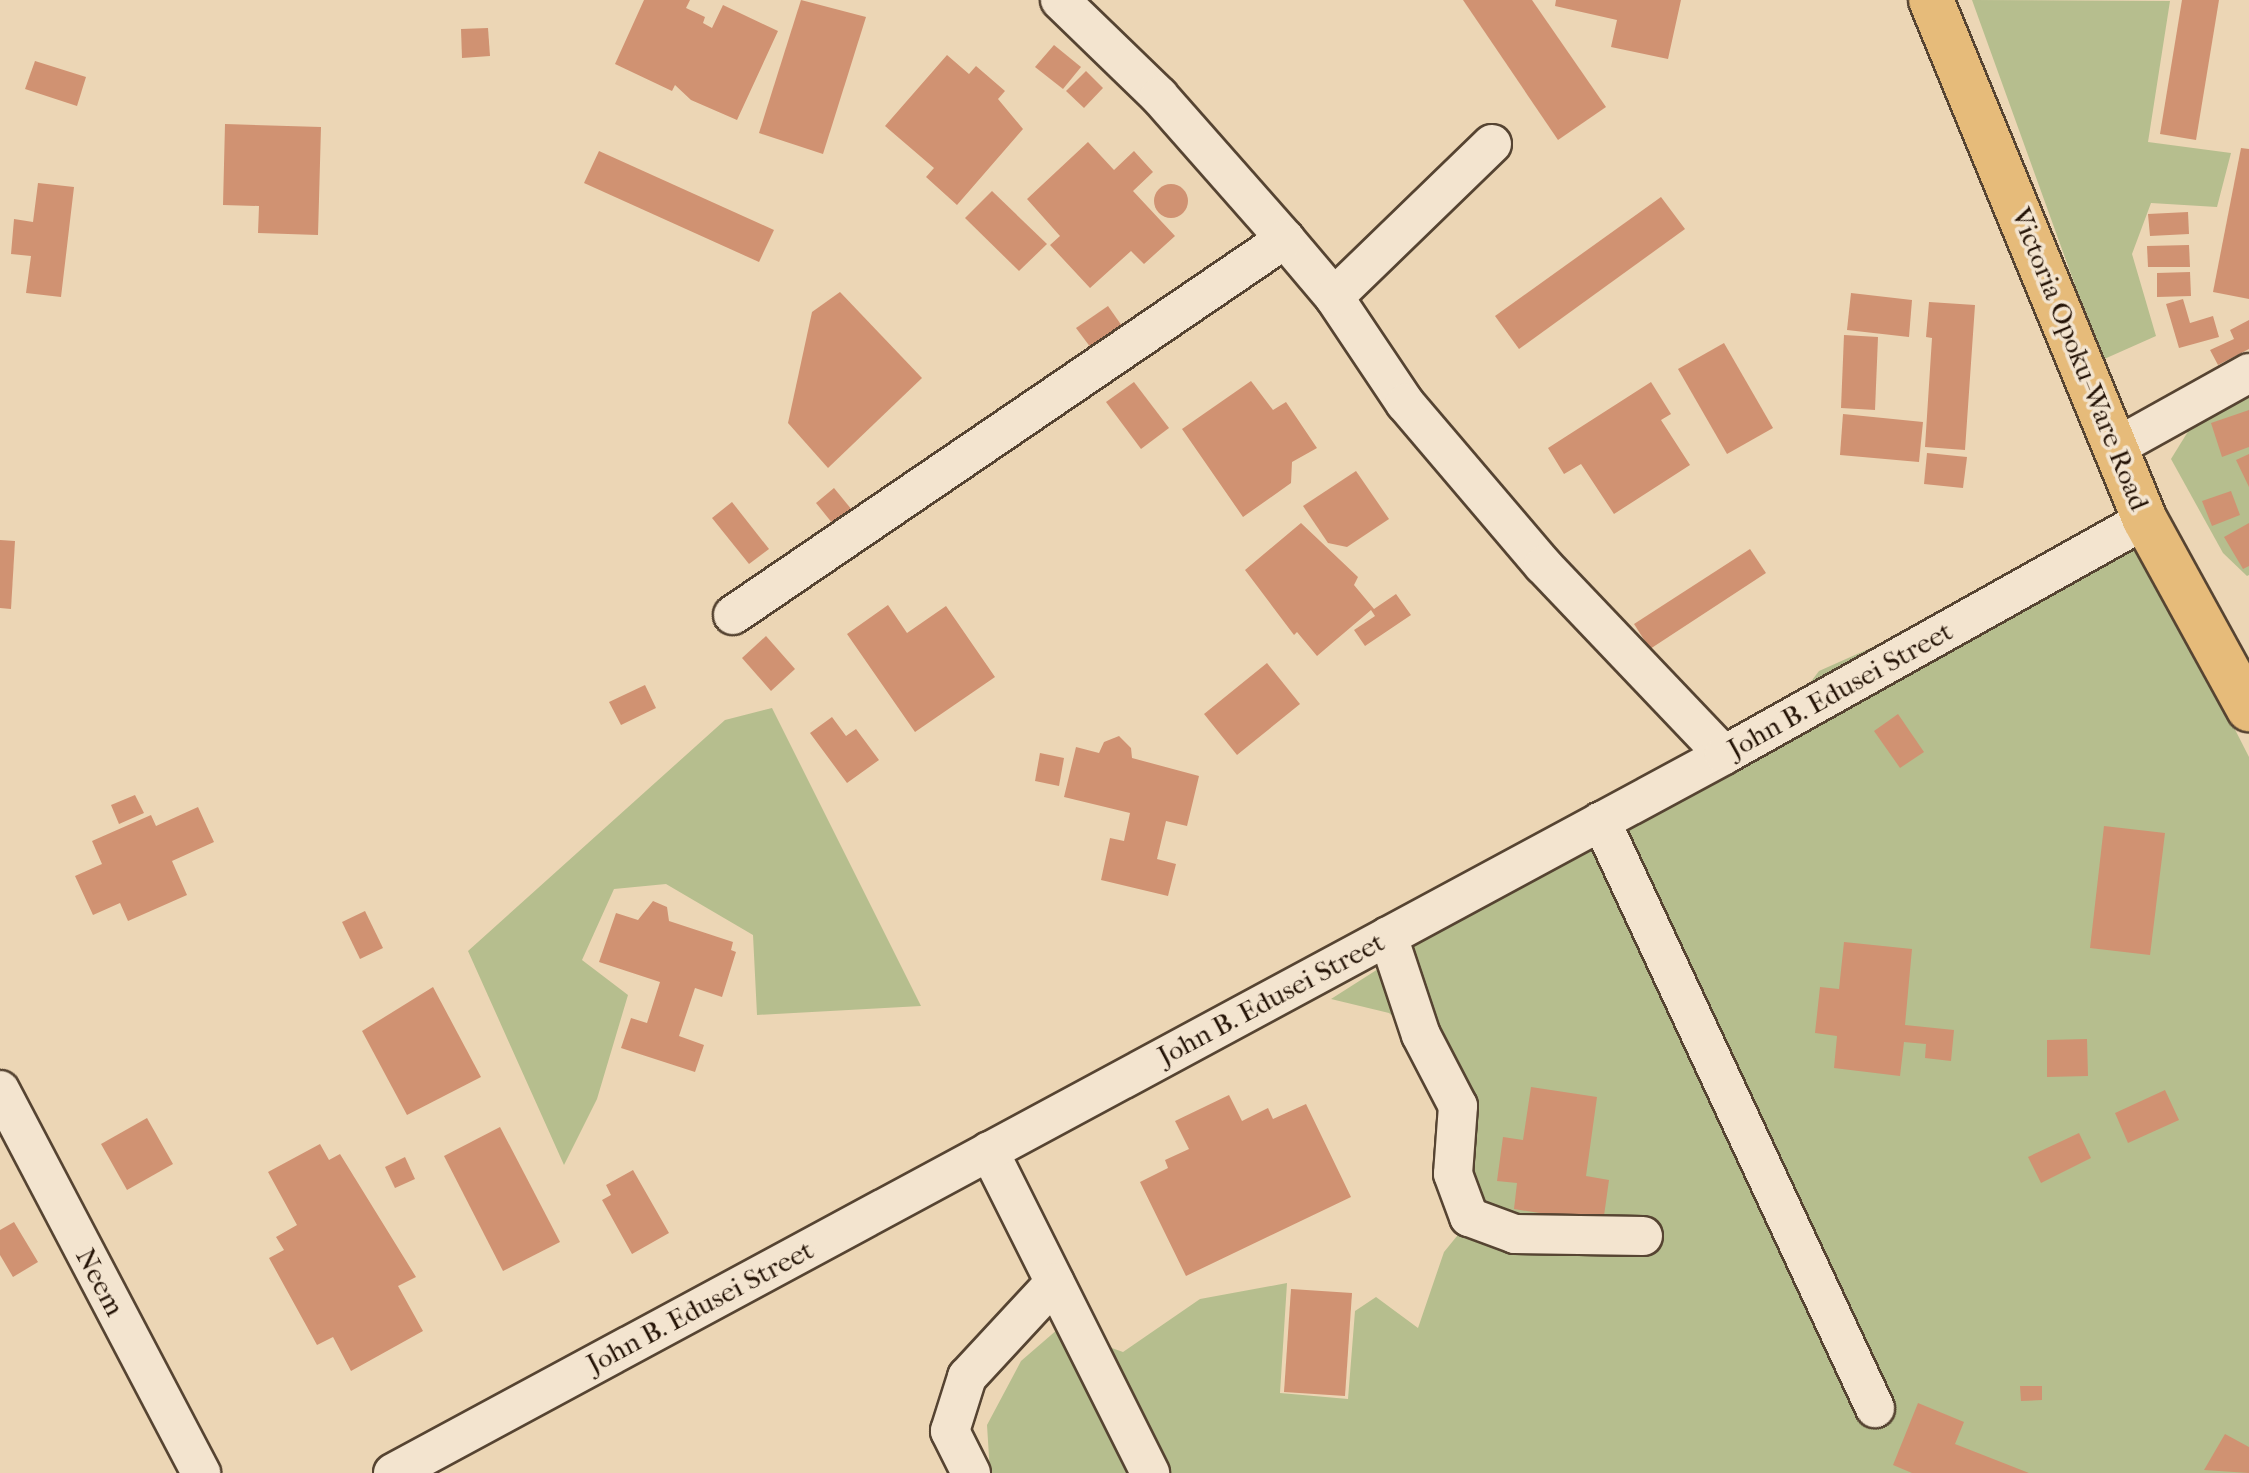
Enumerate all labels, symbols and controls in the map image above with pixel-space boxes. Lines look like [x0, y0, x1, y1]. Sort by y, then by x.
street label: Victoria Opoku-Ware Road [2004, 203, 2156, 515]
street label: John B. Edusei Street [1722, 614, 1958, 766]
street label: John B. Edusei Street [1152, 925, 1390, 1073]
street label: John B. Edusei Street [581, 1233, 819, 1381]
street label: Neem [68, 1242, 132, 1322]

